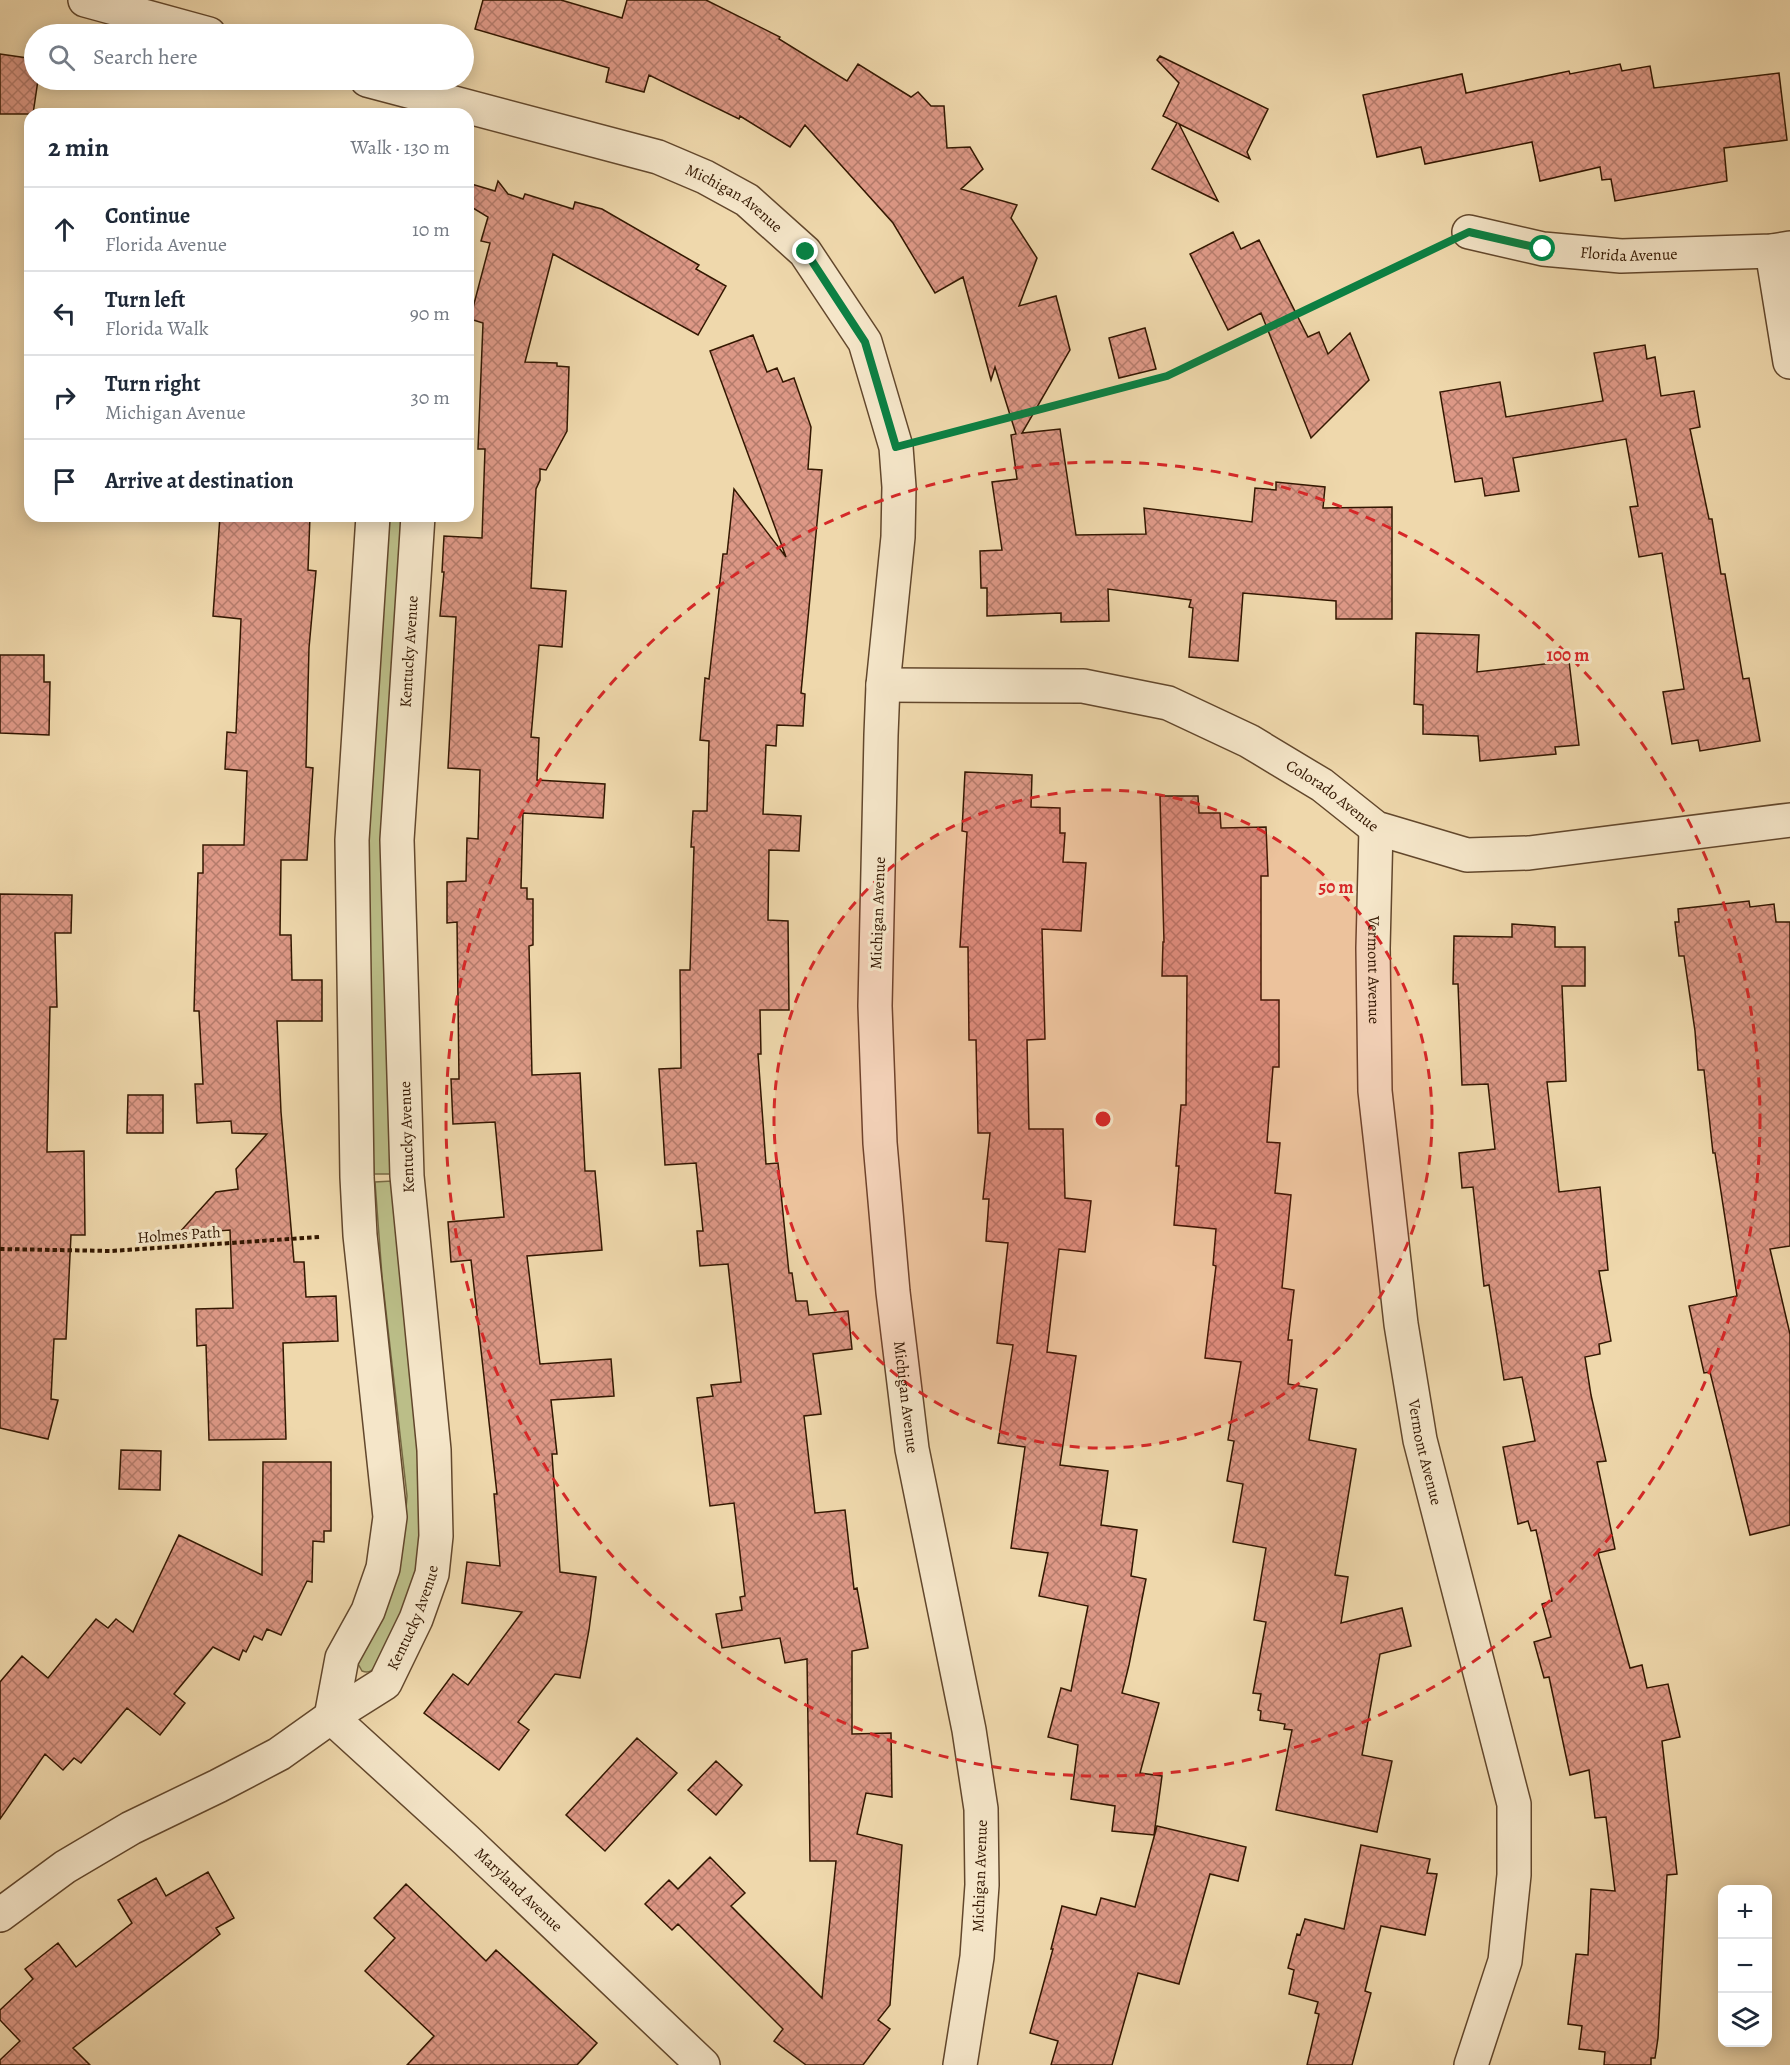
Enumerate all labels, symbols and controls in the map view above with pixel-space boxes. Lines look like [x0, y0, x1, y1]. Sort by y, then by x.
search box [24, 24, 474, 90]
icon: search [45, 41, 78, 74]
text: Search here [93, 42, 198, 72]
text: 2 min [48, 130, 109, 165]
text: Walk · 130 m [351, 134, 450, 161]
street label: Michigan Avenue [682, 159, 787, 238]
text: Continue [105, 201, 190, 231]
icon: ahead [48, 213, 81, 246]
text: 10 m [412, 216, 450, 243]
text: Florida Avenue [105, 231, 227, 258]
route start [1529, 235, 1555, 261]
route end [792, 238, 818, 264]
street label: Florida Avenue [1579, 241, 1678, 267]
text: Turn left [105, 285, 185, 315]
icon: left [48, 297, 81, 330]
text: 90 m [410, 300, 450, 327]
text: Florida Walk [105, 315, 209, 342]
text: Turn right [105, 369, 201, 399]
icon: right [48, 381, 81, 414]
text: 30 m [410, 384, 450, 411]
text: Michigan Avenue [105, 399, 246, 426]
icon: arrive [48, 465, 81, 498]
text: Arrive at destination [105, 466, 294, 496]
street label: Kentucky Avenue [395, 595, 424, 708]
text: 100 m [1547, 643, 1589, 667]
street label: Colorado Avenue [1282, 755, 1383, 837]
street label: Michigan Avenue [865, 856, 891, 970]
text: 50 m [1319, 875, 1353, 899]
street label: Vermont Avenue [1362, 915, 1385, 1024]
street label: Kentucky Avenue [394, 1081, 420, 1193]
centre of rings [1093, 1109, 1113, 1129]
street label: Holmes Path [137, 1221, 222, 1249]
street label: Michigan Avenue [888, 1340, 924, 1455]
street label: Vermont Avenue [1402, 1397, 1447, 1508]
street label: Kentucky Avenue [382, 1564, 444, 1674]
street label: Michigan Avenue [967, 1819, 993, 1933]
street label: Maryland Avenue [470, 1843, 567, 1937]
map controls [1718, 1885, 1772, 2047]
button: + [1718, 1885, 1772, 1939]
button: − [1718, 1939, 1772, 1993]
button: layers [1718, 1993, 1772, 2047]

